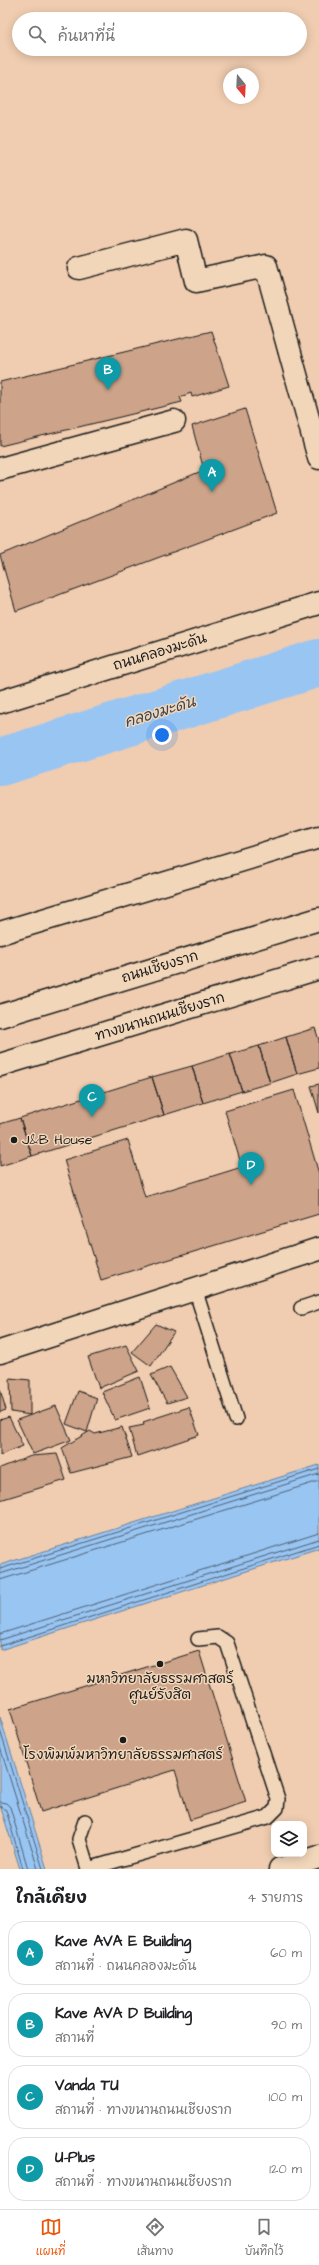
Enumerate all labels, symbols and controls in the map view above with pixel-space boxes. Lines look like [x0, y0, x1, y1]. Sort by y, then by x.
search box [12, 12, 307, 56]
icon: search [26, 23, 48, 45]
text: ค้นหาที่นี่ [58, 26, 115, 47]
north arrow [223, 68, 259, 104]
pin: B [95, 357, 121, 390]
pin: A [199, 459, 225, 492]
street label: ถนนคลองมะดัน [111, 628, 209, 676]
water label: คลองมะดัน [122, 691, 198, 733]
your location [152, 725, 172, 745]
street label: ถนนเชียงราก [119, 946, 201, 988]
street label: ทางขนานถนนเชียงราก [93, 988, 227, 1046]
pin: C [79, 1084, 105, 1117]
place label: J&B House [22, 1130, 93, 1150]
marker: J&B House [9, 1135, 19, 1145]
pin: D [238, 1152, 264, 1185]
marker: มหาวิทยาลัยธรรมศาสตร์ ศูนย์รังสิต [155, 1659, 165, 1669]
place label: มหาวิทยาลัยธรรมศาสตร์ ศูนย์รังสิต [87, 1669, 234, 1705]
marker: โรงพิมพ์มหาวิทยาลัยธรรมศาสตร์ [118, 1735, 128, 1745]
place label: โรงพิมพ์มหาวิทยาลัยธรรมศาสตร์ [23, 1745, 223, 1765]
map controls [271, 1821, 307, 1857]
button: layers [271, 1821, 307, 1857]
text: ใกล้เคียง [16, 1886, 87, 1910]
text: 4 รายการ [247, 1889, 303, 1907]
text: Kave AVA E Building [55, 1931, 191, 1952]
text: A [26, 1944, 34, 1962]
text: 60 m [270, 1944, 302, 1962]
text: สถานที่ · ถนนคลองมะดัน [55, 1957, 196, 1975]
text: Kave AVA D Building [55, 2003, 192, 2024]
text: B [25, 2016, 35, 2034]
text: 90 m [271, 2016, 302, 2034]
text: สถานที่ [55, 2029, 94, 2047]
text: Vanda TU [55, 2075, 119, 2096]
text: C [25, 2088, 35, 2106]
text: 100 m [269, 2088, 302, 2106]
text: สถานที่ · ทางขนานถนนเชียงราก [55, 2101, 232, 2119]
text: U-Plus [55, 2147, 95, 2168]
text: D [26, 2160, 34, 2178]
text: 120 m [269, 2160, 302, 2178]
text: สถานที่ · ทางขนานถนนเชียงราก [55, 2173, 232, 2191]
tab: แผนที่ [36, 2216, 65, 2259]
tab: เส้นทาง [137, 2216, 173, 2259]
tab: บันทึกไว้ [245, 2216, 283, 2259]

